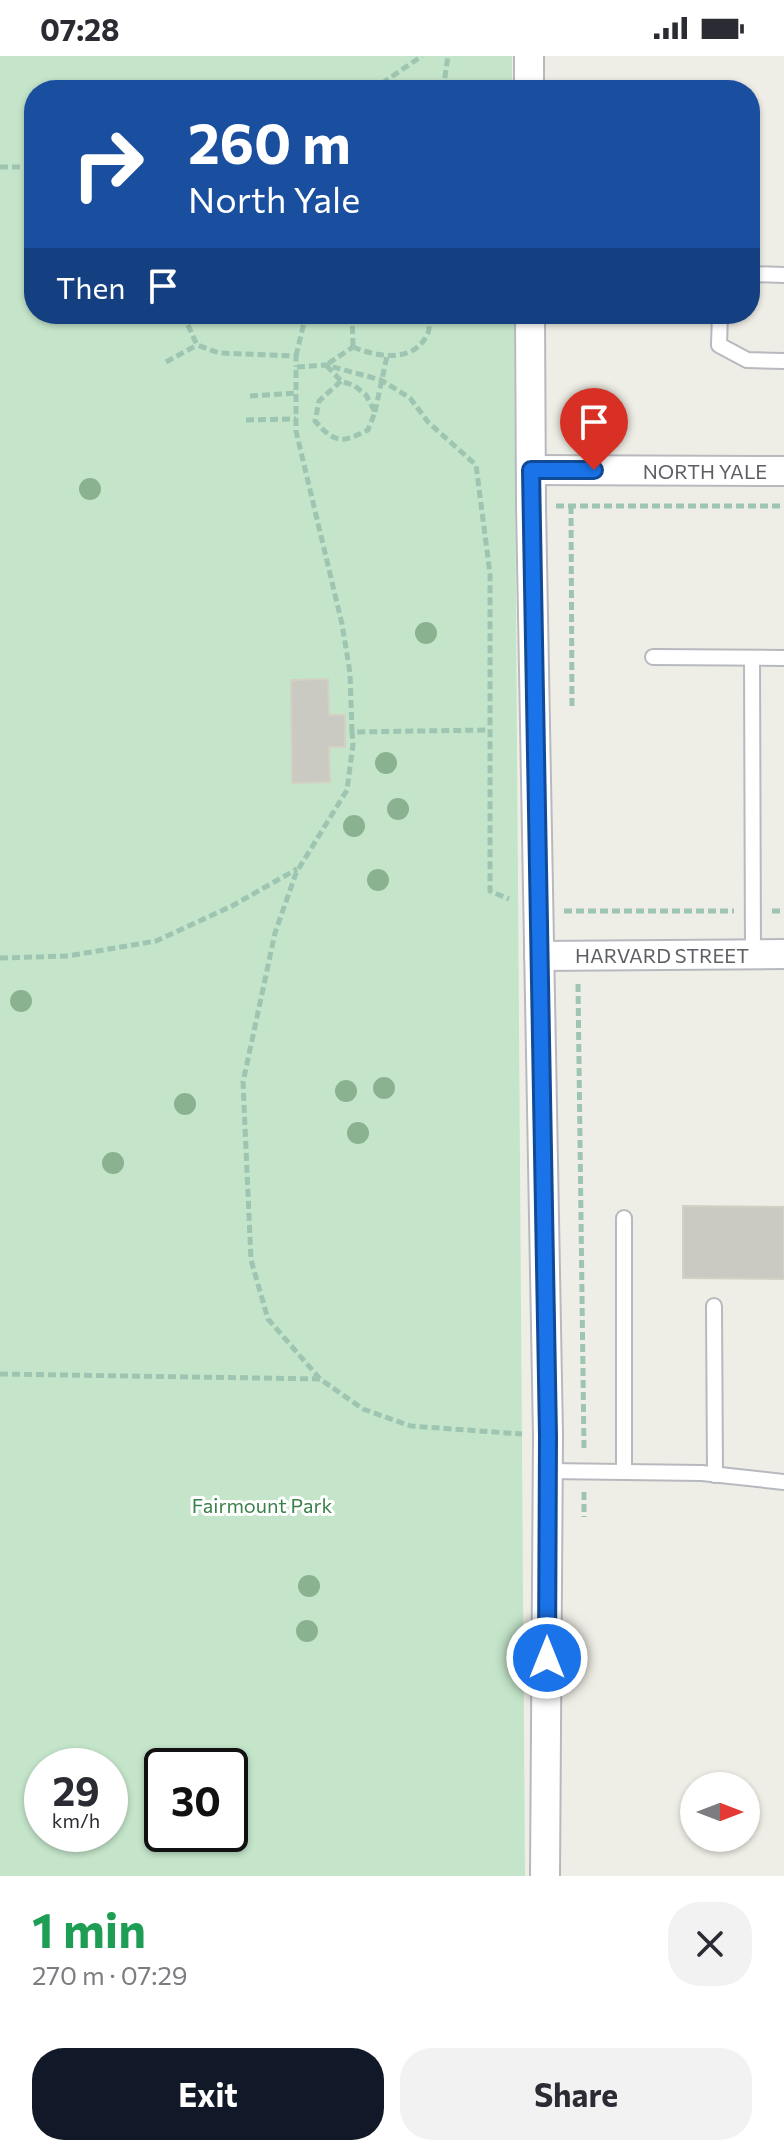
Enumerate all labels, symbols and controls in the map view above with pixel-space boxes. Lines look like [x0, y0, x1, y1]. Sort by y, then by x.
text: 07:28 [40, 10, 120, 47]
text: 260 m [188, 107, 351, 176]
icon: right [56, 112, 160, 216]
text: North Yale [188, 176, 360, 220]
icon: arrive [141, 264, 185, 308]
text: Then [56, 268, 125, 305]
pin [560, 388, 628, 470]
icon: arrive [572, 400, 616, 444]
street label: NORTH YALE [643, 459, 767, 483]
street label: HARVARD STREET [575, 943, 749, 967]
park label: Fairmount Park [192, 1493, 332, 1517]
position arrow [505, 1616, 589, 1700]
speed limit sign: 30 [144, 1748, 248, 1852]
text: 29 [52, 1765, 100, 1814]
north arrow [680, 1772, 760, 1852]
map controls [680, 1772, 760, 1852]
text: km/h [52, 1808, 100, 1832]
text: 1 min [32, 1899, 146, 1958]
button: close [668, 1902, 752, 1986]
text: 270 m · 07:29 [32, 1959, 188, 1990]
button: Exit [32, 2048, 384, 2140]
button: Share [400, 2048, 752, 2140]

